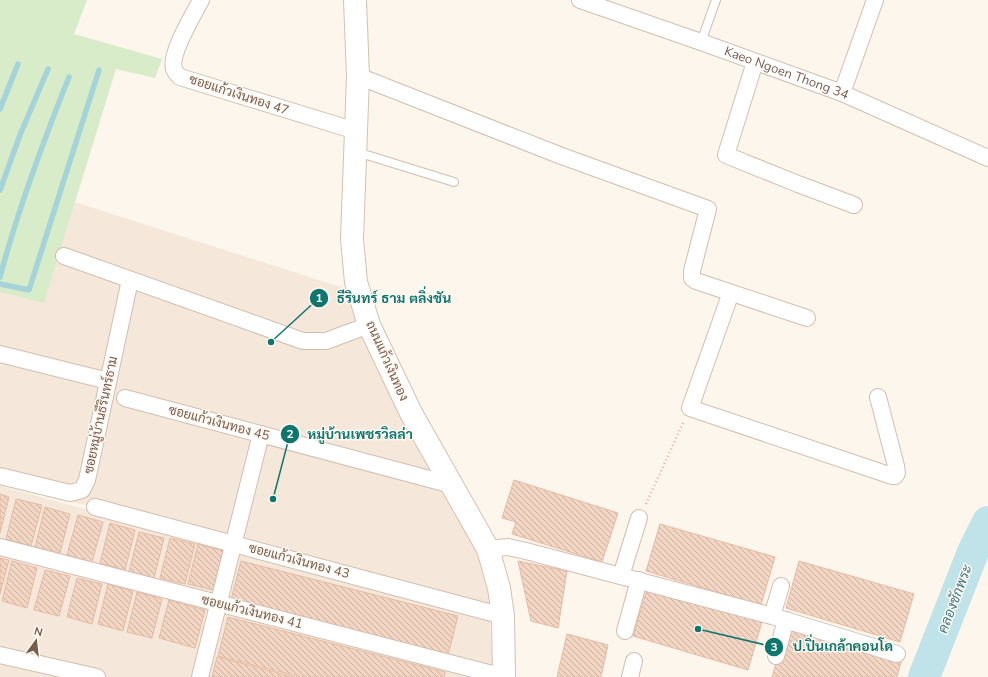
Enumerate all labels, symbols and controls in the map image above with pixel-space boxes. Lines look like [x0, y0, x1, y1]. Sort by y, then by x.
street label: Kaeo Ngoen Thong 34 [722, 42, 852, 104]
street label: ซอยแก้วเงินทอง 47 [187, 69, 292, 120]
callout: ธีรินทร์ ธาม ตลิ่งชัน [309, 285, 460, 311]
text: ธีรินทร์ ธาม ตลิ่งชัน [337, 286, 451, 308]
text: 1 [315, 290, 323, 306]
street label: ถนนแก้วเงินทอง [361, 318, 414, 404]
street label: ซอยหมู่บ้านธีรินทร์ธาม [79, 354, 122, 476]
street label: ซอยแก้วเงินทอง 45 [166, 400, 272, 445]
callout: หมู่บ้านเพชรวิลล่า [280, 421, 421, 447]
text: หมู่บ้านเพชรวิลล่า [307, 425, 413, 445]
text: 2 [286, 426, 294, 442]
street label: ซอยแก้วเงินทอง 43 [246, 538, 352, 583]
water label: คลองชักพระ [933, 561, 977, 636]
street label: ซอยแก้วเงินทอง 41 [199, 590, 305, 633]
north arrow [16, 621, 56, 661]
text: N [33, 624, 44, 640]
callout: ป.ปิ่นเกล้าคอนโด [764, 634, 901, 660]
text: ป.ปิ่นเกล้าคอนโด [793, 634, 893, 656]
text: 3 [770, 639, 778, 655]

